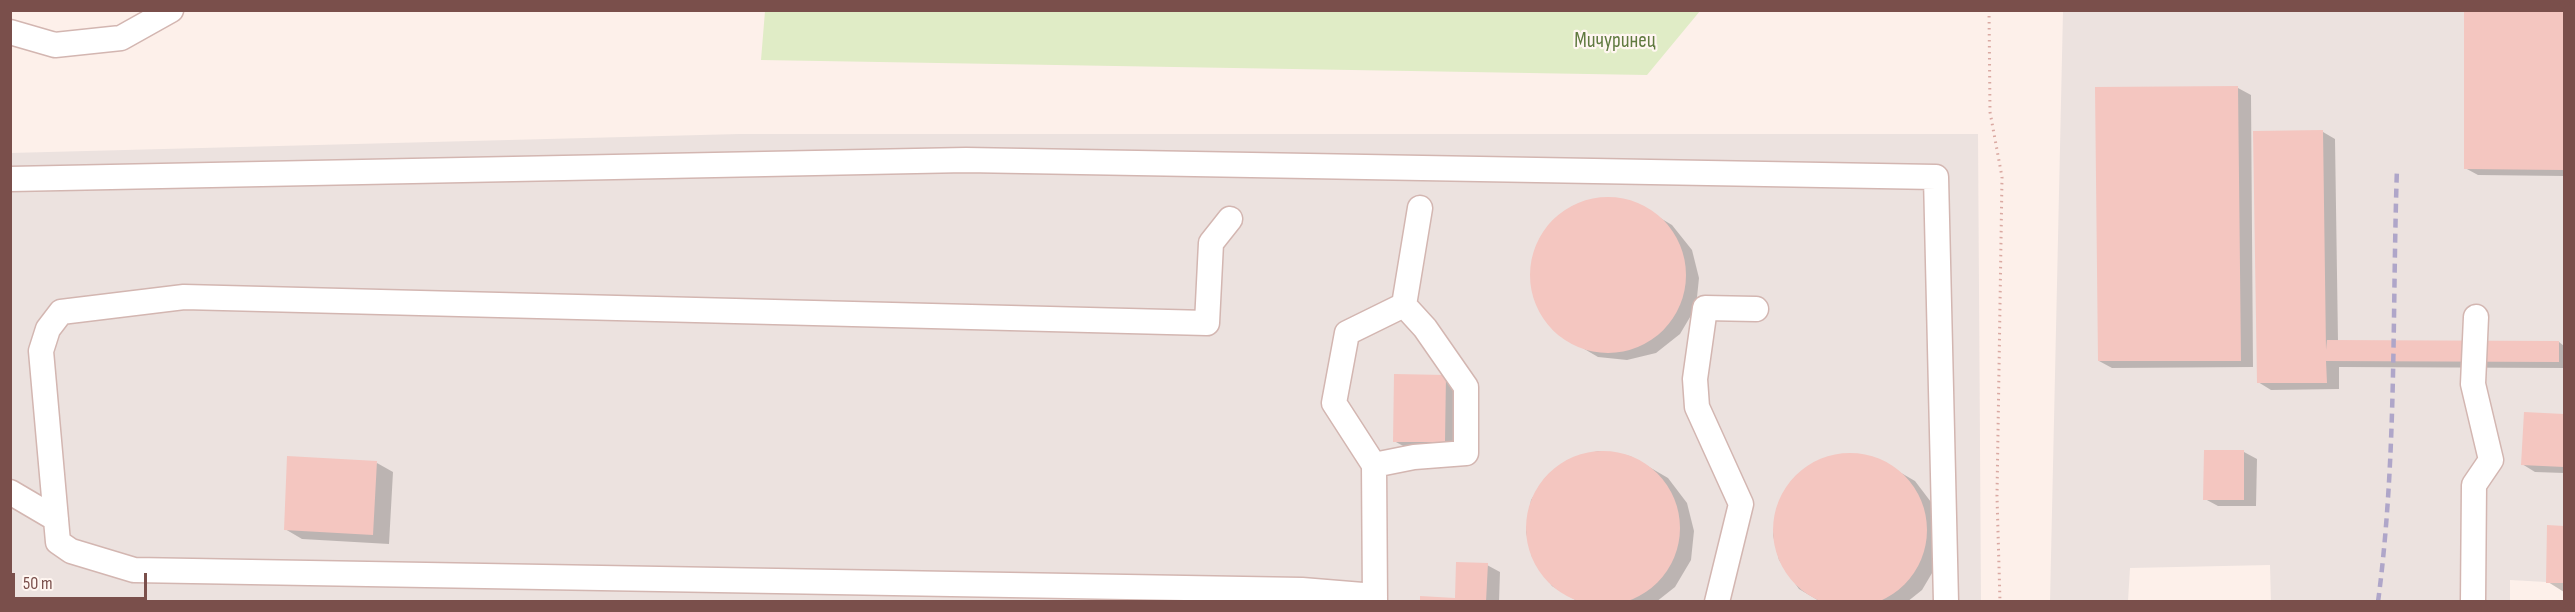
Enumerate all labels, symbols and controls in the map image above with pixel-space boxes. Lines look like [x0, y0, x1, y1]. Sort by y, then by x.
park label: Мичуринец [1574, 29, 1656, 55]
scale bar [15, 561, 150, 599]
text: 50 m [23, 573, 53, 594]

